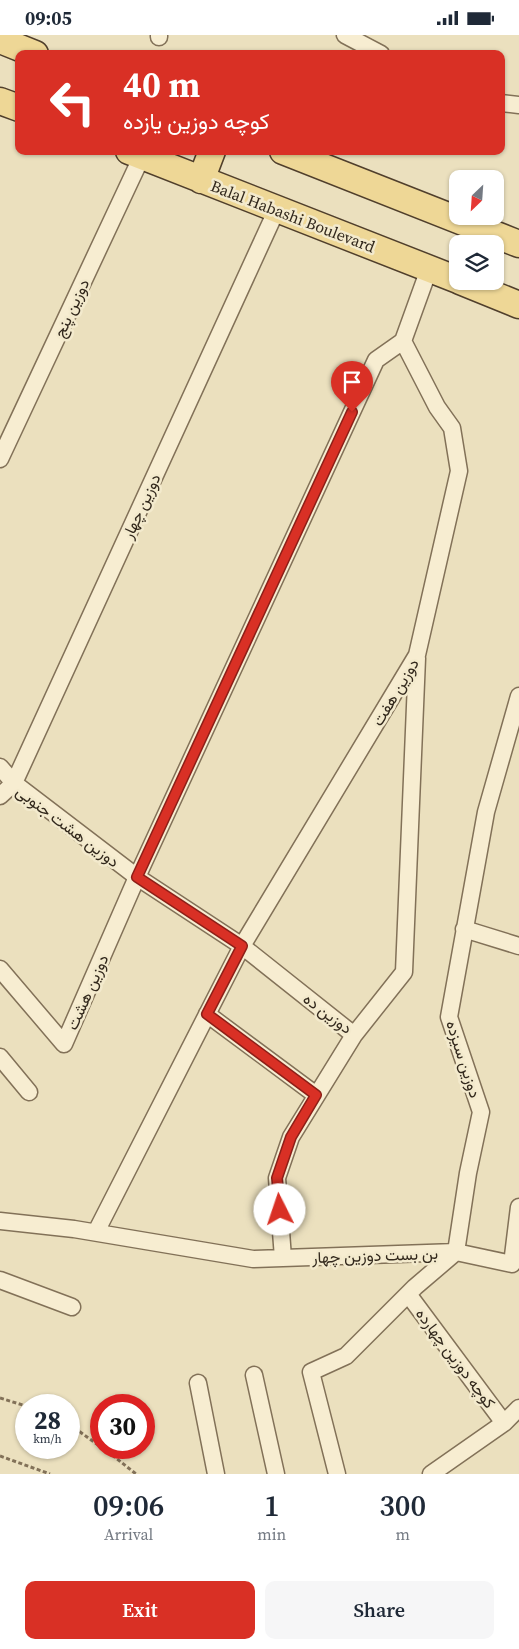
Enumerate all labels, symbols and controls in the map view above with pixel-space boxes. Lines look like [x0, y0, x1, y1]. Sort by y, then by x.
text: 09:05 [25, 5, 72, 31]
text: 40 m [123, 61, 200, 109]
icon: left [40, 70, 105, 135]
text: کوچه دوزین یازده [123, 106, 269, 136]
north arrow [449, 170, 504, 225]
map controls [449, 170, 504, 290]
street label: Balal Habashi Boulevard [208, 174, 378, 258]
button: layers [449, 235, 504, 290]
street label: دوزین پنج [48, 275, 95, 341]
pin [331, 361, 373, 412]
icon: arrive [338, 368, 366, 396]
street label: دوزین چهار [116, 470, 167, 543]
street label: دوزین هفت [366, 654, 424, 730]
street label: دوزین هشت جنوبی [12, 780, 124, 872]
street label: دوزین هشت [61, 951, 113, 1033]
street label: دوزین ده [299, 987, 357, 1039]
street label: دوزین سیزده [441, 1018, 487, 1100]
position arrow [253, 1183, 305, 1235]
street label: بن بست دوزین چهار [311, 1242, 438, 1269]
street label: کوچه دوزین چهارده [410, 1303, 501, 1413]
speed limit sign: 30 [90, 1394, 155, 1459]
text: 28 [34, 1403, 61, 1437]
text: km/h [33, 1431, 62, 1447]
text: 09:06 [93, 1485, 164, 1526]
text: 1 [264, 1485, 280, 1526]
text: 300 [379, 1485, 426, 1526]
text: Arrival [104, 1523, 153, 1545]
text: min [257, 1523, 286, 1545]
text: m [395, 1523, 410, 1545]
button: Exit [25, 1581, 255, 1639]
button: Share [265, 1581, 494, 1639]

